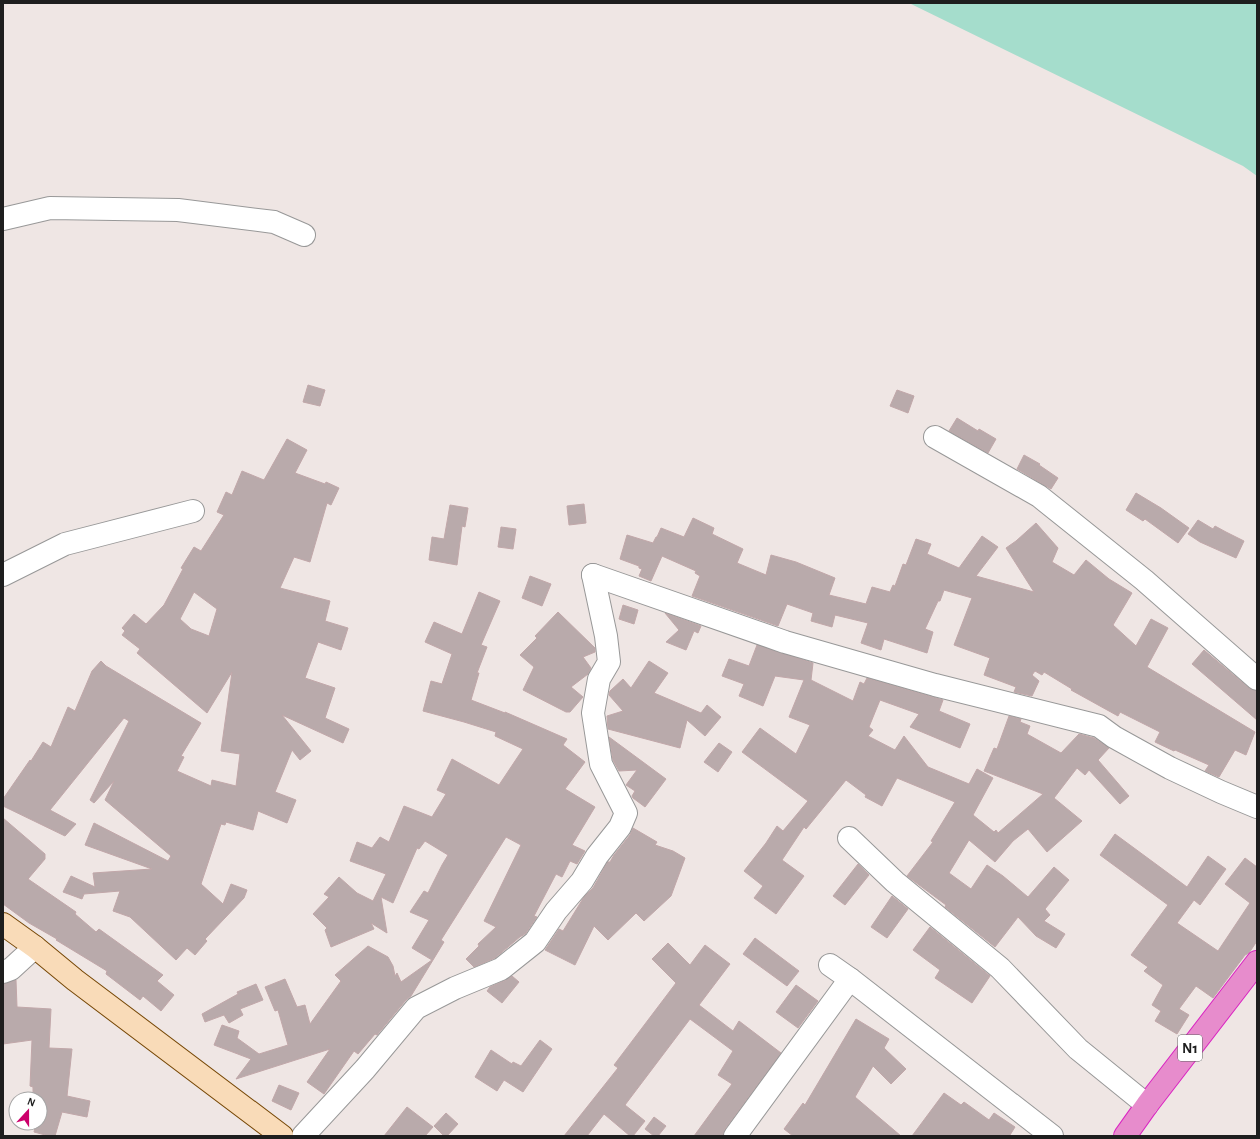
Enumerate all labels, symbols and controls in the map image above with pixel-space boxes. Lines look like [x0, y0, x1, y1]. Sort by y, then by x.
road number: N1 [1178, 1035, 1202, 1061]
north arrow [8, 1091, 48, 1131]
text: N [26, 1096, 37, 1109]

